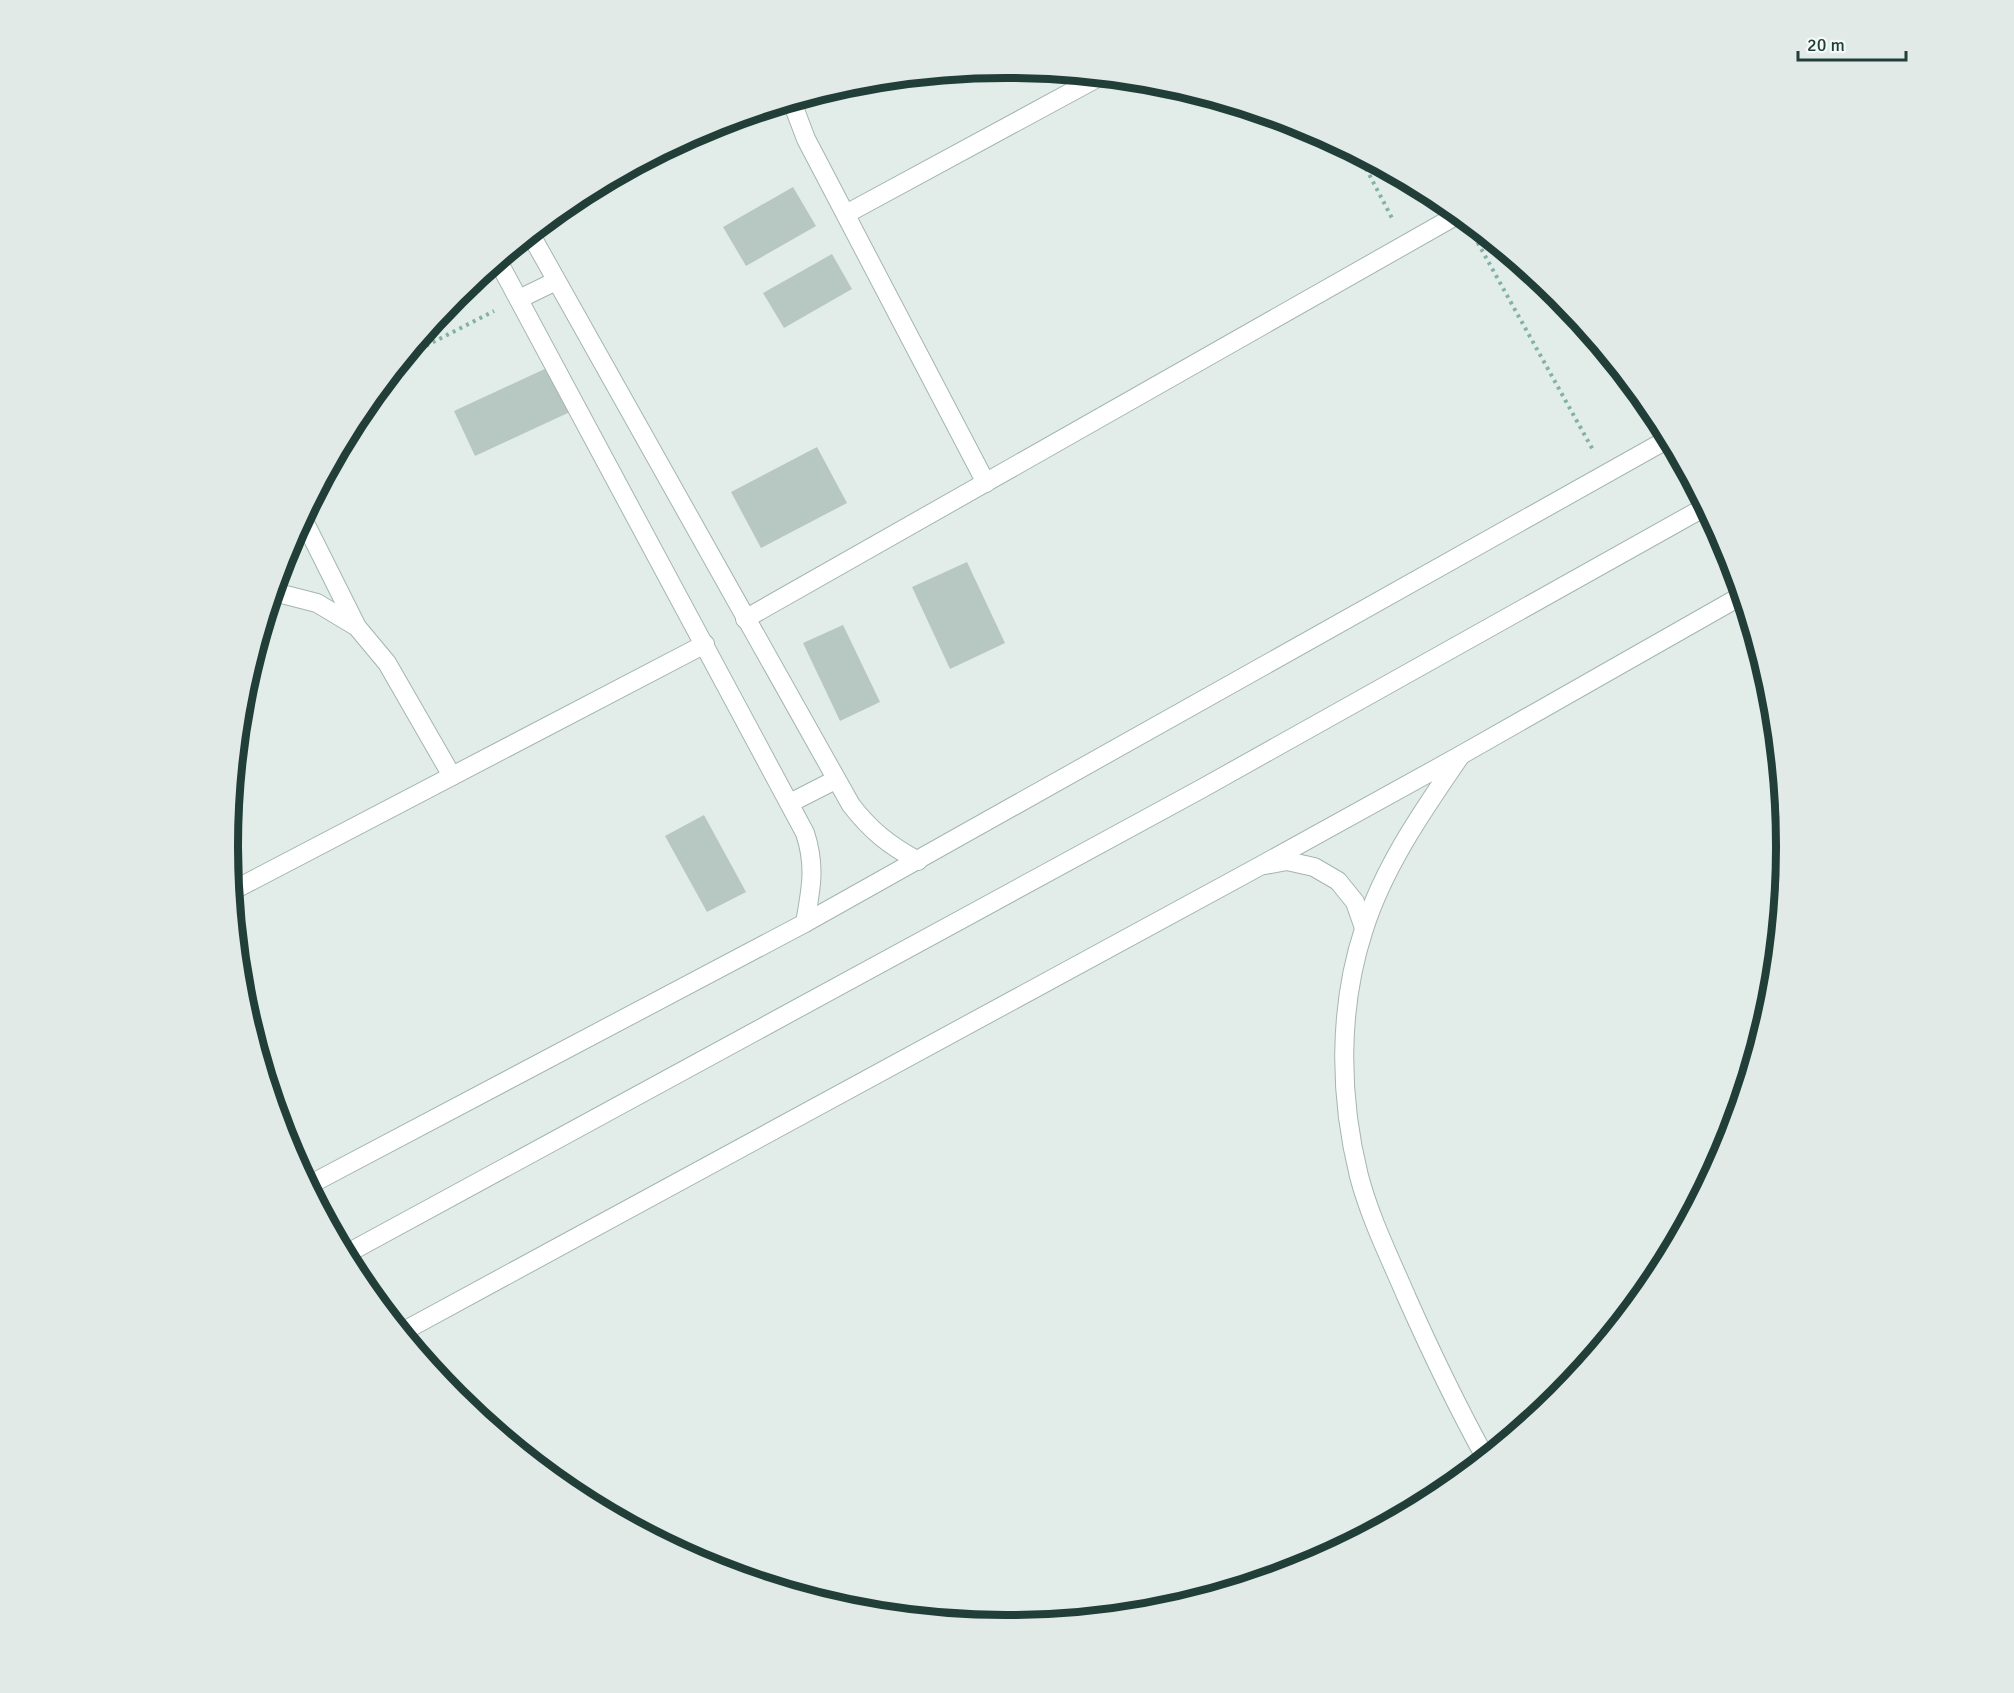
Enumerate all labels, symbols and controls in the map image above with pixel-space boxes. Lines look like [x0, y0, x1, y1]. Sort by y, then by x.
scale bar [1798, 24, 1906, 62]
text: 20 m [1807, 34, 1845, 56]

